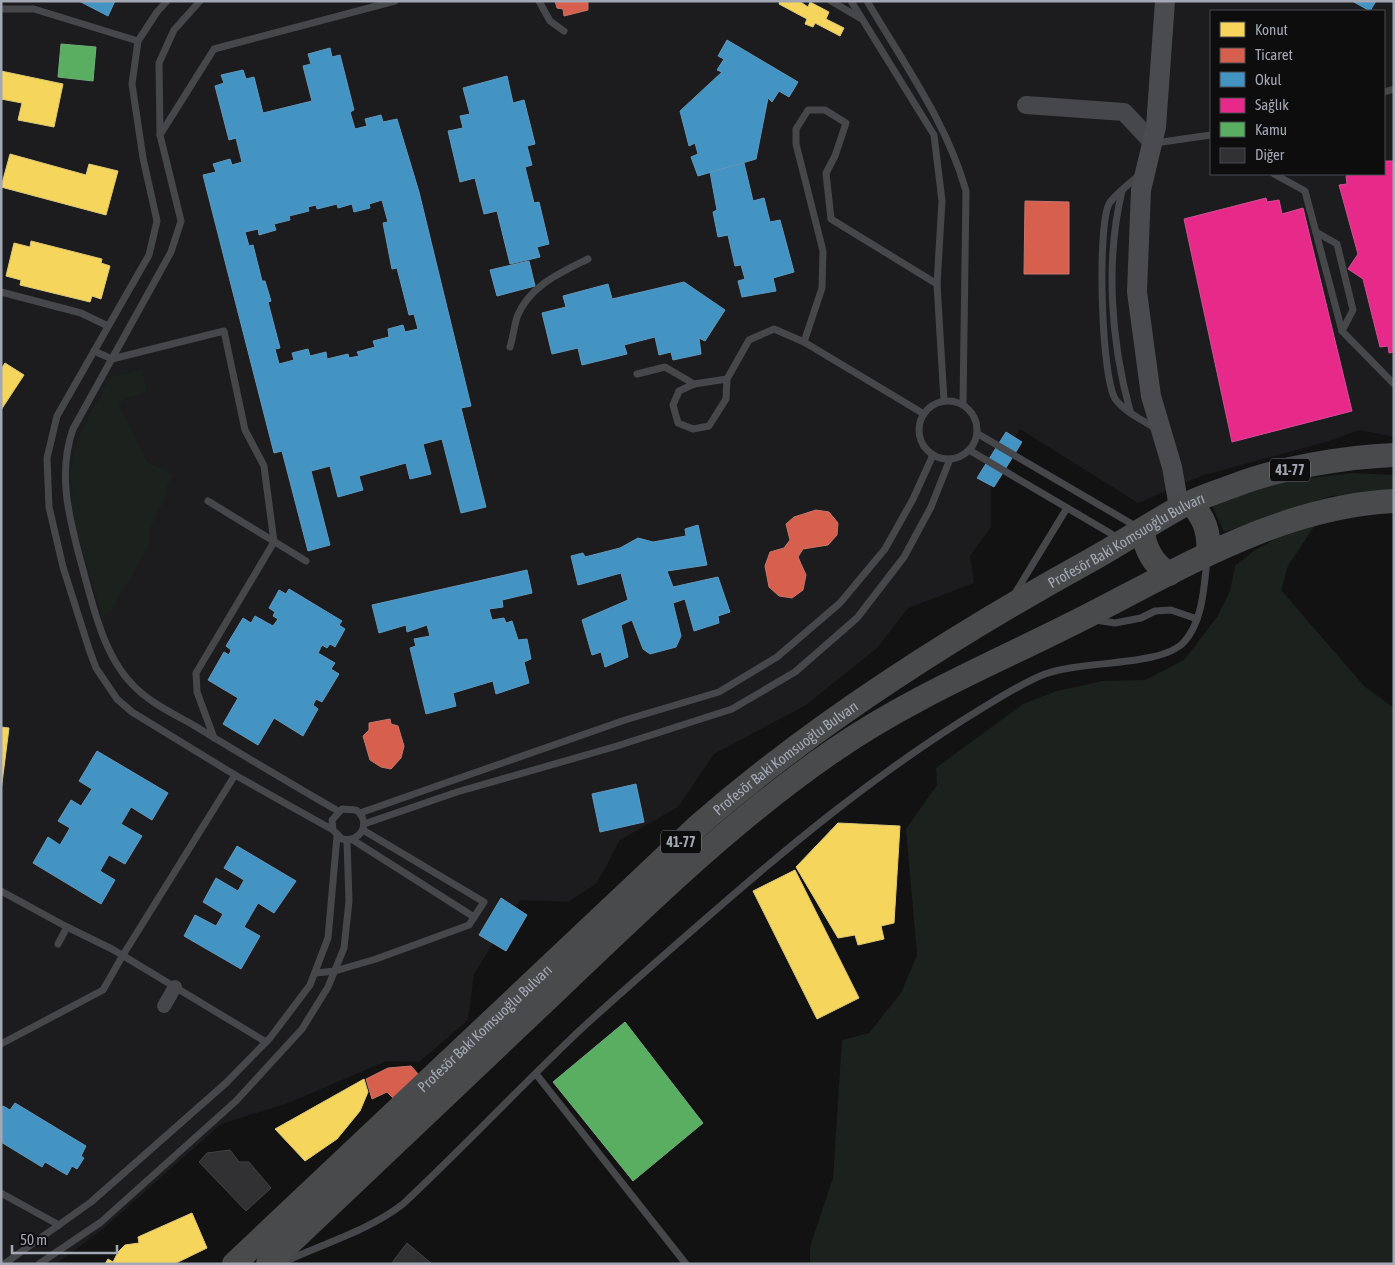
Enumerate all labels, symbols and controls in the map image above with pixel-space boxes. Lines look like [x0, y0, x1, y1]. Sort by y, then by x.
legend [1210, 10, 1385, 175]
text: Konut [1255, 21, 1288, 38]
text: Ticaret [1255, 46, 1293, 63]
text: Okul [1255, 71, 1282, 88]
text: Sağlık [1255, 96, 1289, 113]
text: Kamu [1255, 121, 1287, 138]
text: Diğer [1255, 146, 1285, 163]
road number: 41-77 [1270, 458, 1310, 482]
street label: Profesör Baki Komsuoğlu Bulvarı [1045, 489, 1207, 591]
street label: Profesör Baki Komsuoğlu Bulvarı [709, 697, 861, 818]
road number: 41-77 [661, 830, 701, 854]
street label: Profesör Baki Komsuoğlu Bulvarı [414, 961, 555, 1095]
scale bar [12, 1222, 118, 1254]
text: 50 m [20, 1231, 47, 1248]

